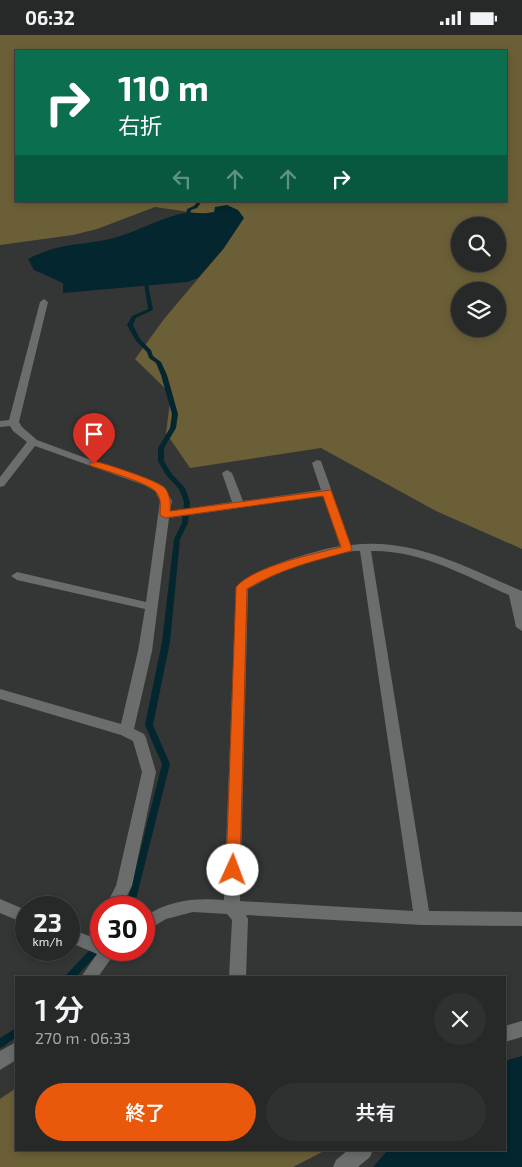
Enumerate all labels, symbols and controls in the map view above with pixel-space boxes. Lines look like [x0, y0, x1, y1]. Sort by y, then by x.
text: 06:32 [25, 6, 75, 29]
text: 110 m [118, 66, 209, 108]
icon: right [35, 70, 100, 135]
text: 右折 [118, 112, 162, 138]
icon: left [168, 165, 196, 193]
icon: ahead [221, 165, 249, 193]
icon: ahead [274, 165, 302, 193]
icon: right [327, 165, 355, 193]
map controls [451, 217, 506, 337]
button: search [451, 217, 506, 272]
button: layers [451, 282, 506, 337]
pin [73, 413, 115, 464]
icon: arrive [80, 420, 108, 448]
position arrow [206, 843, 258, 895]
speed limit sign: 30 [90, 896, 155, 961]
text: 23 [33, 907, 62, 937]
text: km/h [33, 934, 62, 948]
text: 1 分 [35, 991, 84, 1027]
button: close [434, 993, 486, 1045]
text: 270 m · 06:33 [35, 1028, 131, 1047]
button: 終了 [35, 1083, 256, 1141]
button: 共有 [266, 1083, 486, 1141]

